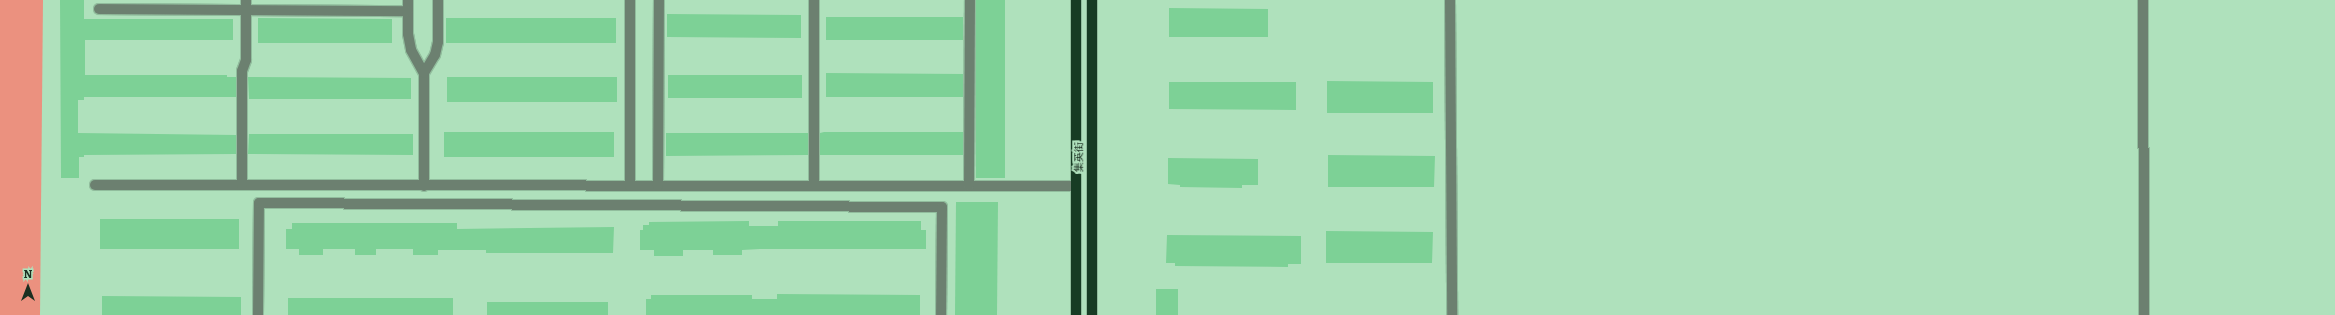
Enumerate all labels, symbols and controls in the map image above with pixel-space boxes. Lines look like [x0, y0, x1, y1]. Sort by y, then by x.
street label: 集英街 [1074, 142, 1086, 172]
north arrow [8, 267, 48, 307]
text: N [24, 268, 32, 281]

